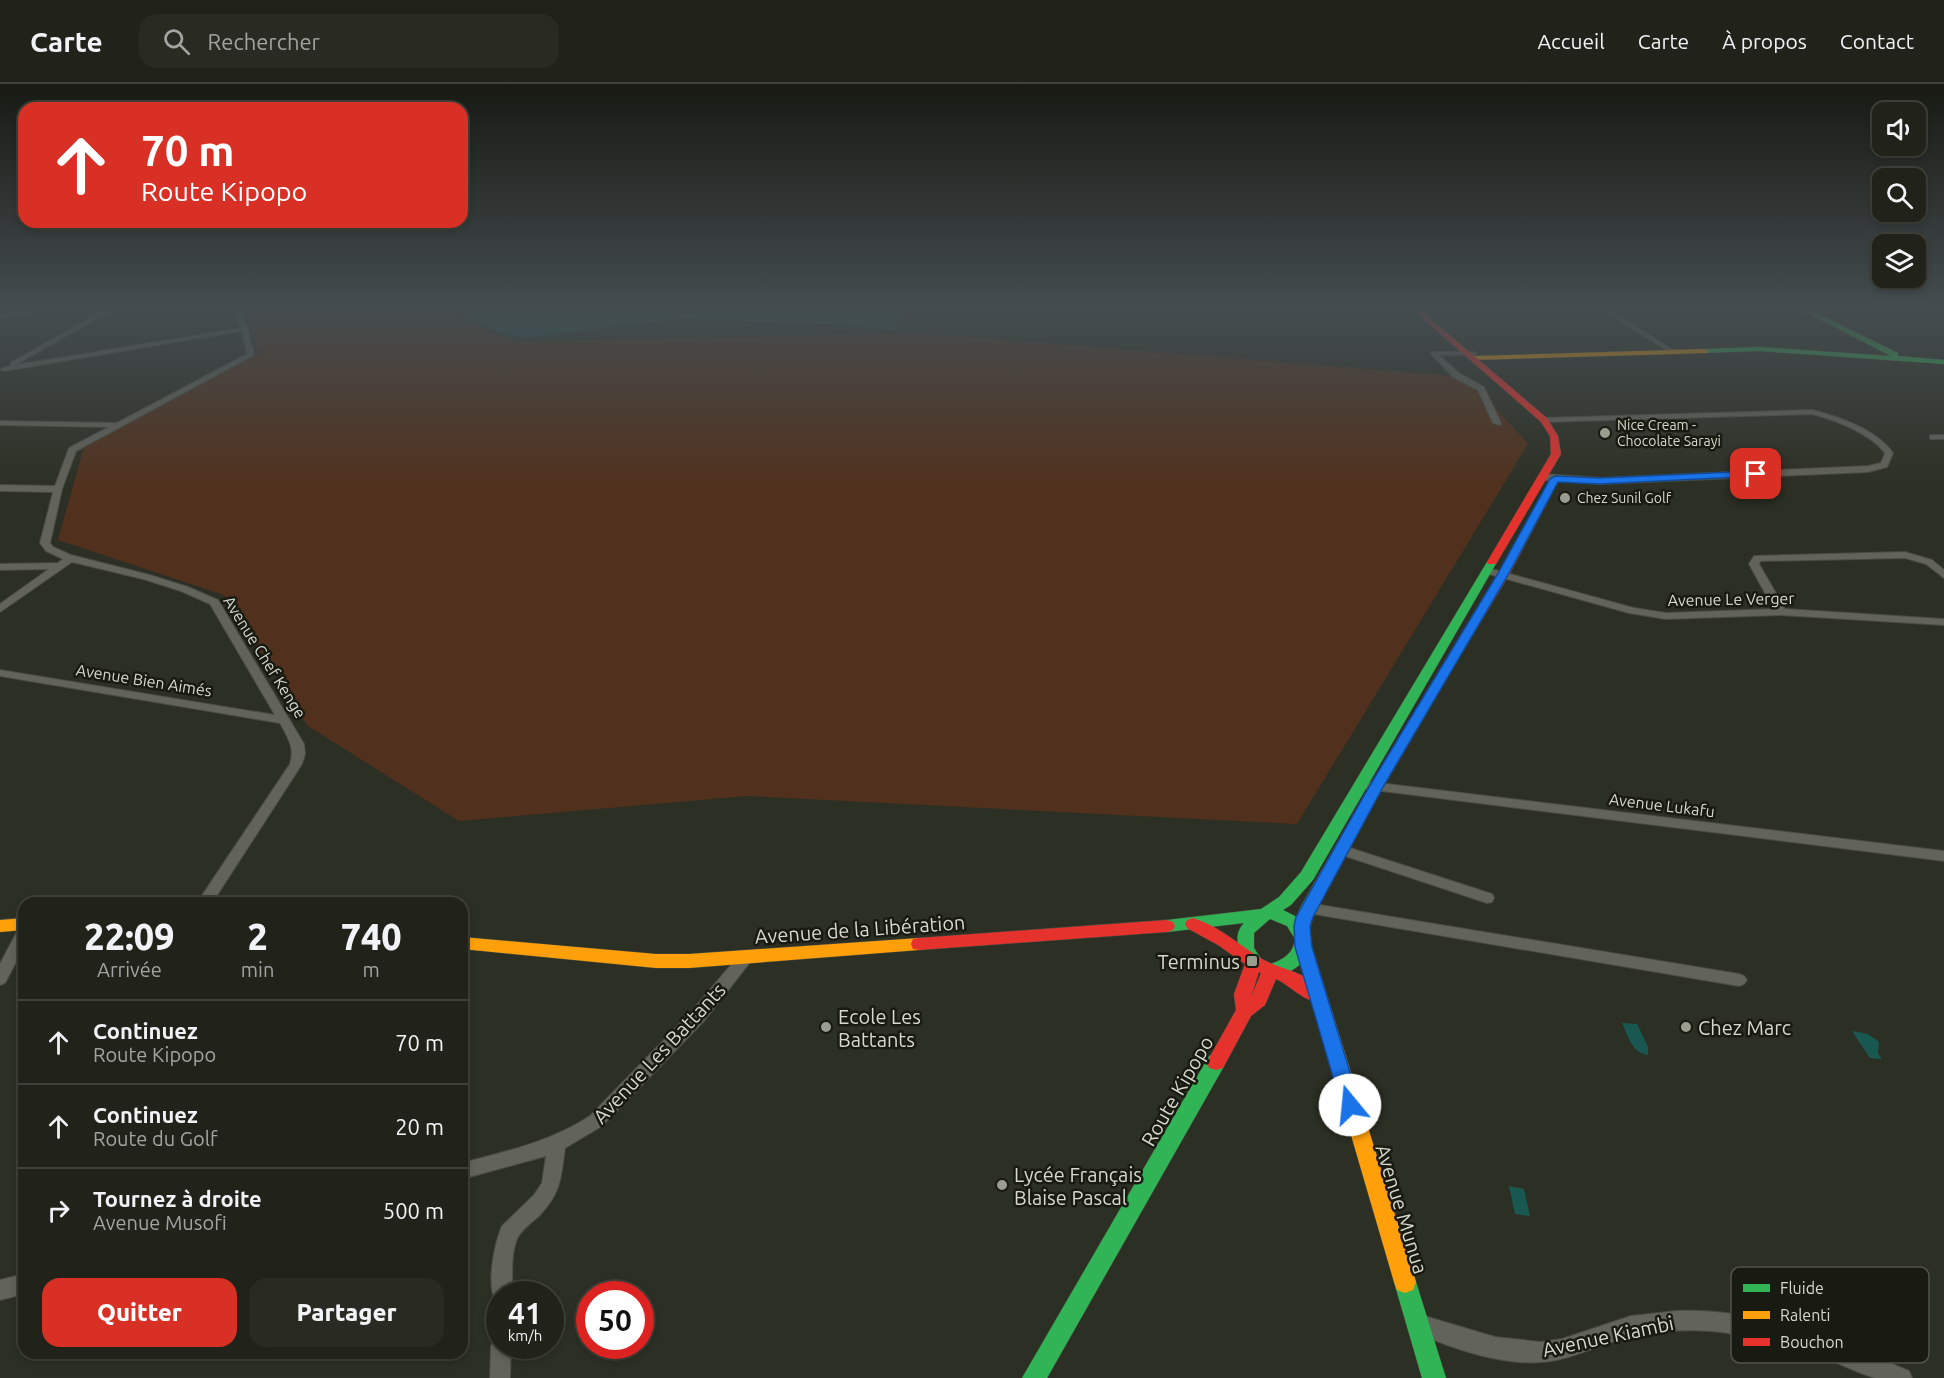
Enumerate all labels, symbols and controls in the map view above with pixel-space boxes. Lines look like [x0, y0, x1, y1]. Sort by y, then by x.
search box [139, 14, 559, 68]
icon: search [160, 25, 193, 58]
text: Carte [30, 26, 103, 57]
text: Rechercher [208, 29, 320, 54]
text: Accueil [1537, 29, 1605, 53]
text: Carte [1638, 29, 1689, 53]
text: À propos [1722, 29, 1807, 53]
text: Contact [1840, 29, 1914, 53]
map controls [1872, 102, 1926, 288]
button: sound [1872, 102, 1926, 156]
icon: ahead [42, 126, 120, 204]
text: 70 m [141, 127, 235, 174]
button: search [1872, 168, 1926, 222]
text: Route Kipopo [141, 176, 307, 206]
button: layers [1872, 234, 1926, 288]
place label: Nice Cream - Chocolate Sarayi [1617, 417, 1721, 449]
marker: Nice Cream - Chocolate Sarayi [1598, 426, 1612, 440]
pin [1730, 448, 1781, 499]
icon: arrive [1739, 457, 1772, 490]
place label: Chez Sunil Golf [1577, 490, 1672, 506]
marker: Chez Sunil Golf [1558, 491, 1572, 505]
street label: Avenue Le Verger [1667, 589, 1795, 609]
street label: Avenue Chef Kenge [220, 593, 310, 721]
street label: Avenue Bien Aimés [75, 660, 213, 700]
street label: Avenue Lukafu [1608, 790, 1716, 820]
street label: Avenue de la Libération [754, 910, 966, 948]
text: 22:09 [84, 916, 174, 957]
text: 2 [247, 916, 268, 957]
text: 740 [341, 916, 402, 957]
place label: Terminus [1158, 950, 1240, 973]
marker: Terminus [1245, 954, 1259, 968]
text: Arrivée [97, 958, 162, 981]
text: min [241, 958, 274, 981]
text: m [363, 958, 380, 981]
street label: Avenue Les Battants [588, 978, 730, 1128]
place label: Ecole Les Battants [838, 1005, 921, 1051]
place label: Chez Marc [1698, 1016, 1791, 1039]
text: Continuez [93, 1018, 198, 1043]
marker: Ecole Les Battants [819, 1020, 833, 1034]
marker: Chez Marc [1679, 1020, 1693, 1034]
icon: ahead [42, 1026, 75, 1059]
text: 70 m [395, 1030, 444, 1055]
street label: Route Kipopo [1136, 1032, 1218, 1150]
text: Route Kipopo [93, 1043, 216, 1066]
position arrow [1318, 1073, 1382, 1137]
text: Continuez [93, 1102, 198, 1127]
icon: ahead [42, 1110, 75, 1143]
text: 20 m [395, 1114, 444, 1139]
text: Route du Golf [93, 1127, 218, 1150]
street label: Avenue Munua [1371, 1142, 1433, 1276]
place label: Lycée Français Blaise Pascal [1014, 1163, 1142, 1209]
marker: Lycée Français Blaise Pascal [995, 1178, 1009, 1192]
text: Tournez à droite [93, 1186, 262, 1211]
icon: right [42, 1194, 75, 1227]
text: 500 m [383, 1198, 444, 1223]
text: Avenue Musofi [93, 1211, 227, 1234]
legend [1731, 1267, 1929, 1363]
button: Quitter [42, 1278, 237, 1347]
button: Partager [249, 1278, 444, 1347]
text: Fluide [1780, 1279, 1824, 1297]
speed limit sign: 50 [576, 1281, 654, 1359]
text: 41 [508, 1296, 542, 1330]
text: Ralenti [1780, 1306, 1831, 1324]
street label: Avenue Kiambi [1540, 1311, 1676, 1361]
text: km/h [508, 1327, 542, 1344]
text: Bouchon [1780, 1333, 1844, 1351]

